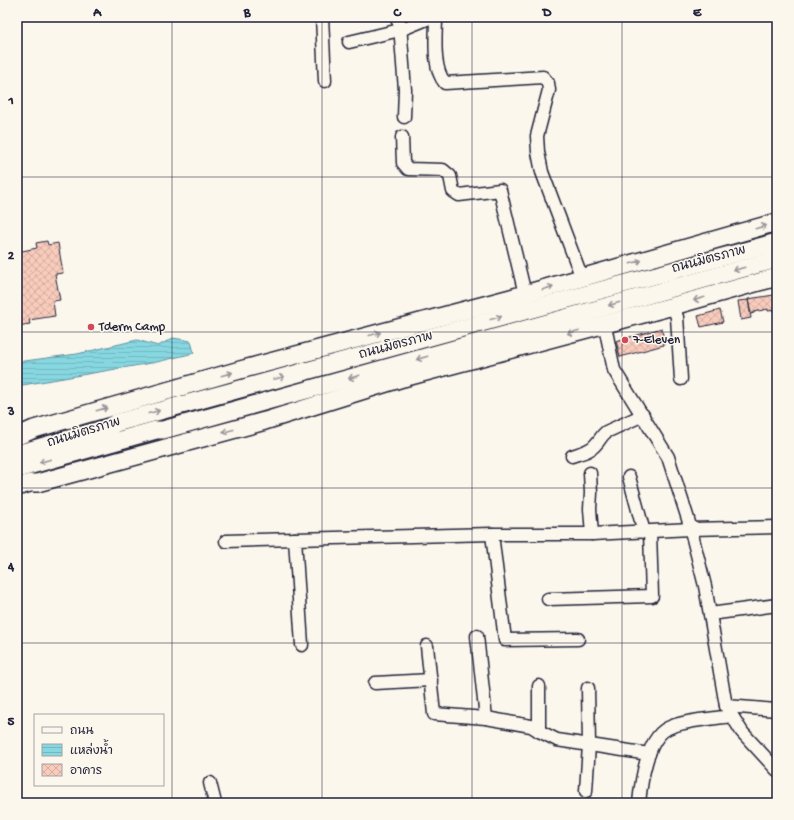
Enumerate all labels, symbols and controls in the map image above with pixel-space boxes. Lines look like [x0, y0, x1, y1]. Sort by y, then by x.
text: A [92, 6, 102, 21]
text: B [243, 6, 252, 21]
text: C [392, 6, 402, 21]
text: D [542, 6, 552, 21]
text: E [693, 6, 702, 21]
text: 1 [7, 94, 14, 109]
one-way arrow [754, 223, 767, 230]
street label: ถนนมิตรภาพ [670, 241, 748, 277]
text: 2 [8, 249, 15, 264]
one-way arrow [629, 258, 642, 265]
one-way arrow [733, 266, 746, 273]
one-way arrow [541, 283, 554, 291]
one-way arrow [693, 296, 706, 303]
one-way arrow [608, 301, 621, 308]
one-way arrow [489, 314, 502, 321]
place label: Tderm Camp [98, 320, 166, 335]
marker: Tderm Camp [86, 322, 96, 332]
street label: ถนนมิตรภาพ [357, 327, 435, 363]
one-way arrow [567, 329, 580, 337]
one-way arrow [368, 330, 381, 338]
place label: 7-Eleven [632, 333, 681, 348]
marker: 7-Eleven [620, 335, 630, 345]
one-way arrow [415, 355, 428, 362]
one-way arrow [220, 370, 233, 377]
one-way arrow [273, 374, 286, 381]
one-way arrow [347, 374, 360, 381]
text: 3 [7, 405, 15, 420]
one-way arrow [95, 405, 108, 412]
one-way arrow [147, 408, 160, 416]
street label: ถนนมิตรภาพ [45, 413, 122, 451]
one-way arrow [221, 428, 234, 435]
one-way arrow [38, 458, 51, 465]
text: 4 [7, 560, 15, 575]
legend [34, 714, 164, 786]
text: 5 [8, 715, 15, 730]
text: ถนน [70, 725, 94, 739]
text: แหล่งน้ำ [70, 739, 113, 759]
text: อาคาร [70, 765, 102, 779]

